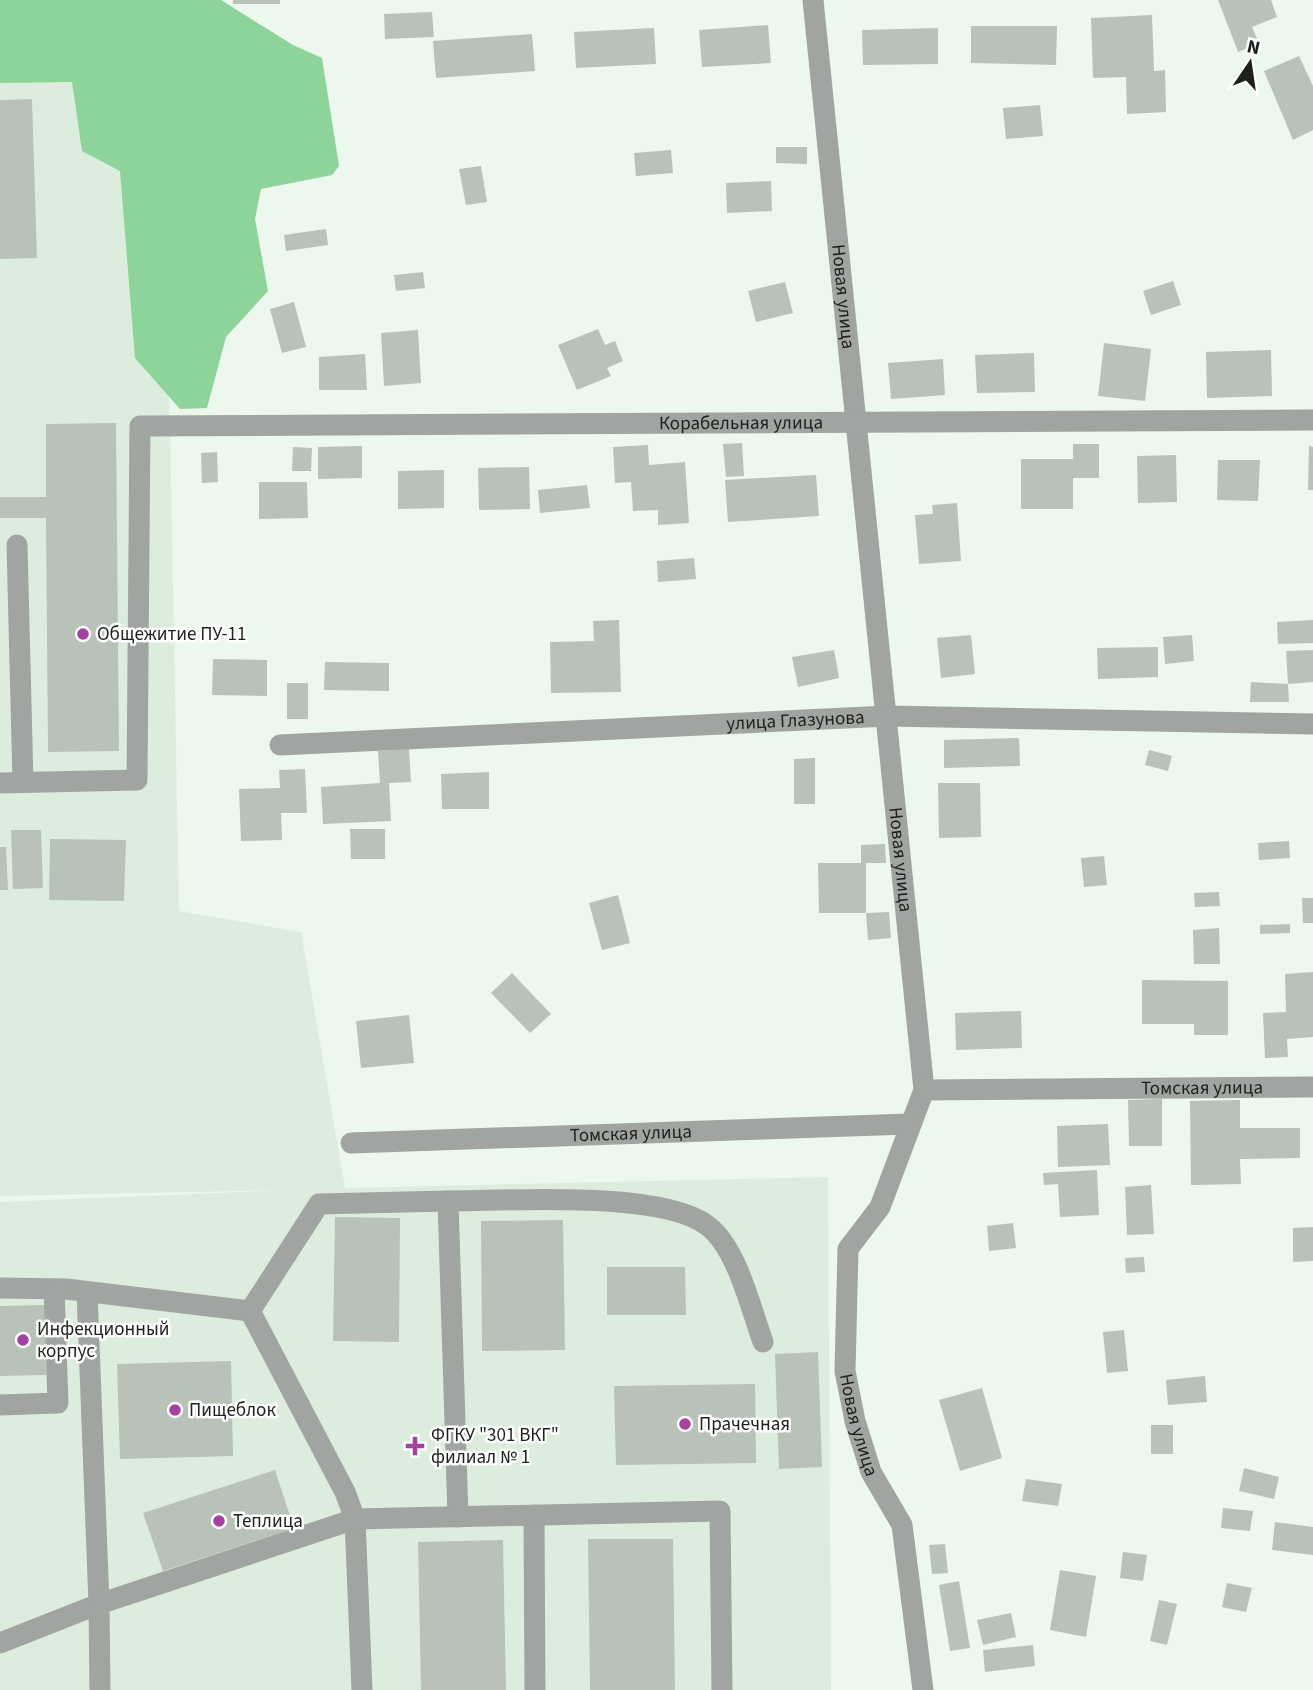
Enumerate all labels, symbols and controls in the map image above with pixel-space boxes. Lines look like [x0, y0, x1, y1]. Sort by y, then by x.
north arrow [1215, 28, 1285, 98]
text: N [1244, 33, 1263, 62]
street label: Новая улица [824, 243, 862, 350]
street label: Корабельная улица [659, 409, 823, 437]
place label: Общежитие ПУ-11 [97, 621, 246, 648]
marker: Общежитие ПУ-11 [75, 626, 91, 642]
street label: улица Глазунова [726, 704, 865, 737]
street label: Новая улица [882, 806, 919, 913]
street label: Томская улица [1141, 1074, 1263, 1102]
street label: Томская улица [569, 1118, 692, 1149]
place label: Инфекционный корпус [37, 1316, 170, 1365]
marker: Инфекционный корпус [15, 1332, 31, 1348]
street label: Новая улица [832, 1371, 885, 1480]
place label: Пищеблок [189, 1397, 276, 1424]
marker: Пищеблок [167, 1402, 183, 1418]
place label: Прачечная [699, 1411, 790, 1438]
marker: Прачечная [677, 1416, 693, 1432]
place label: ФГКУ "301 ВКГ" филиал № 1 [431, 1422, 559, 1471]
marker: ФГКУ "301 ВКГ" филиал № 1 [405, 1436, 425, 1456]
place label: Теплица [233, 1508, 303, 1535]
marker: Теплица [211, 1513, 227, 1529]

